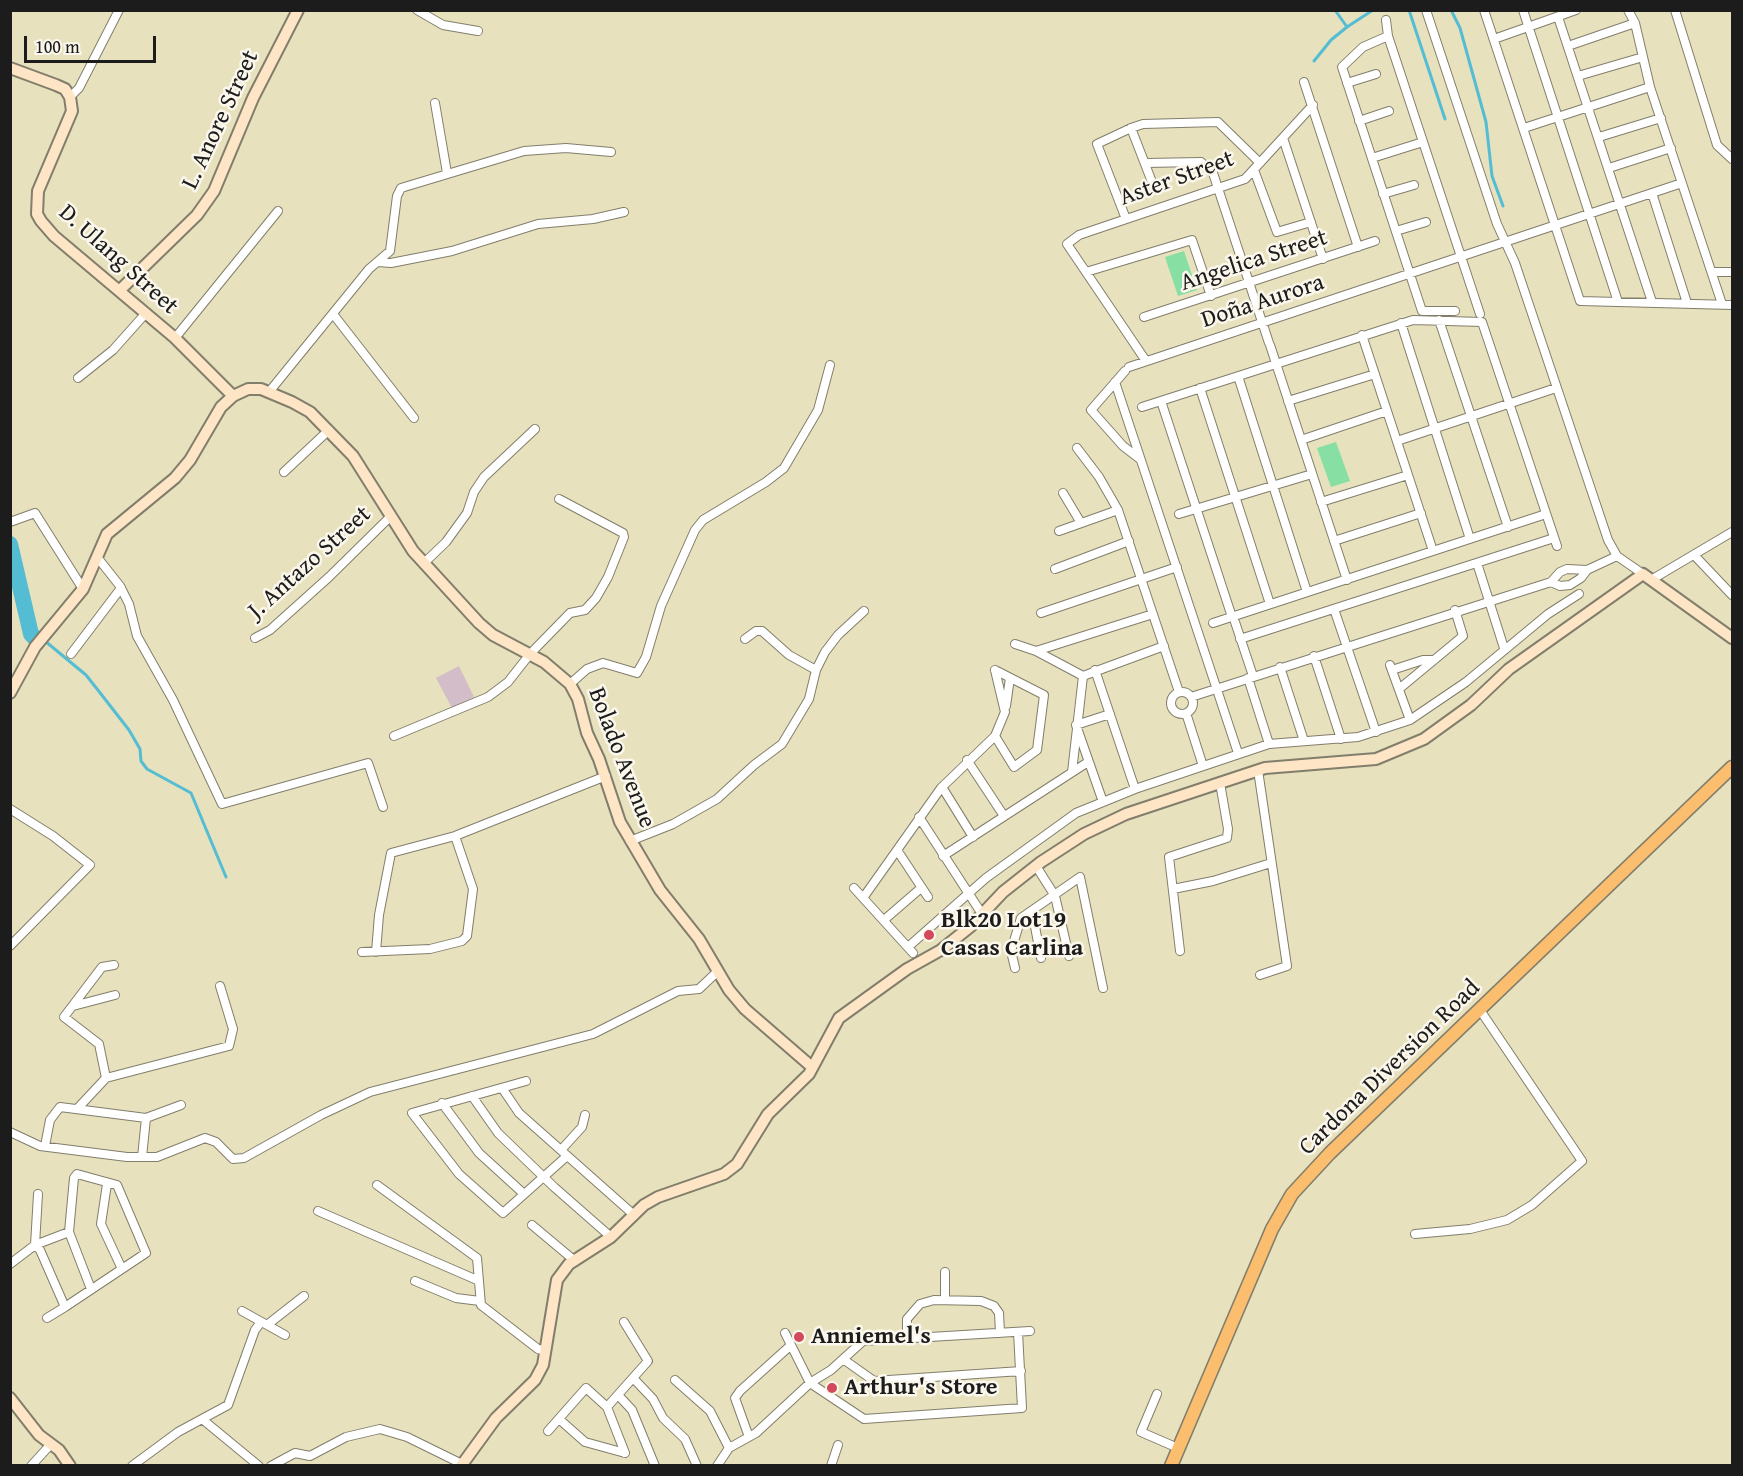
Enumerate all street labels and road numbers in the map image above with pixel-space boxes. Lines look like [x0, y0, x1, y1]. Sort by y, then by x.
street label: L. Anore Street [176, 46, 266, 194]
street label: Aster Street [1116, 145, 1238, 213]
street label: D. Ulang Street [52, 199, 184, 321]
street label: Angelica Street [1177, 224, 1331, 298]
street label: Doña Aurora [1198, 269, 1328, 335]
street label: J. Antazo Street [243, 500, 377, 626]
street label: Bolado Avenue [581, 684, 661, 832]
street label: Cardona Diversion Road [1293, 974, 1487, 1162]

